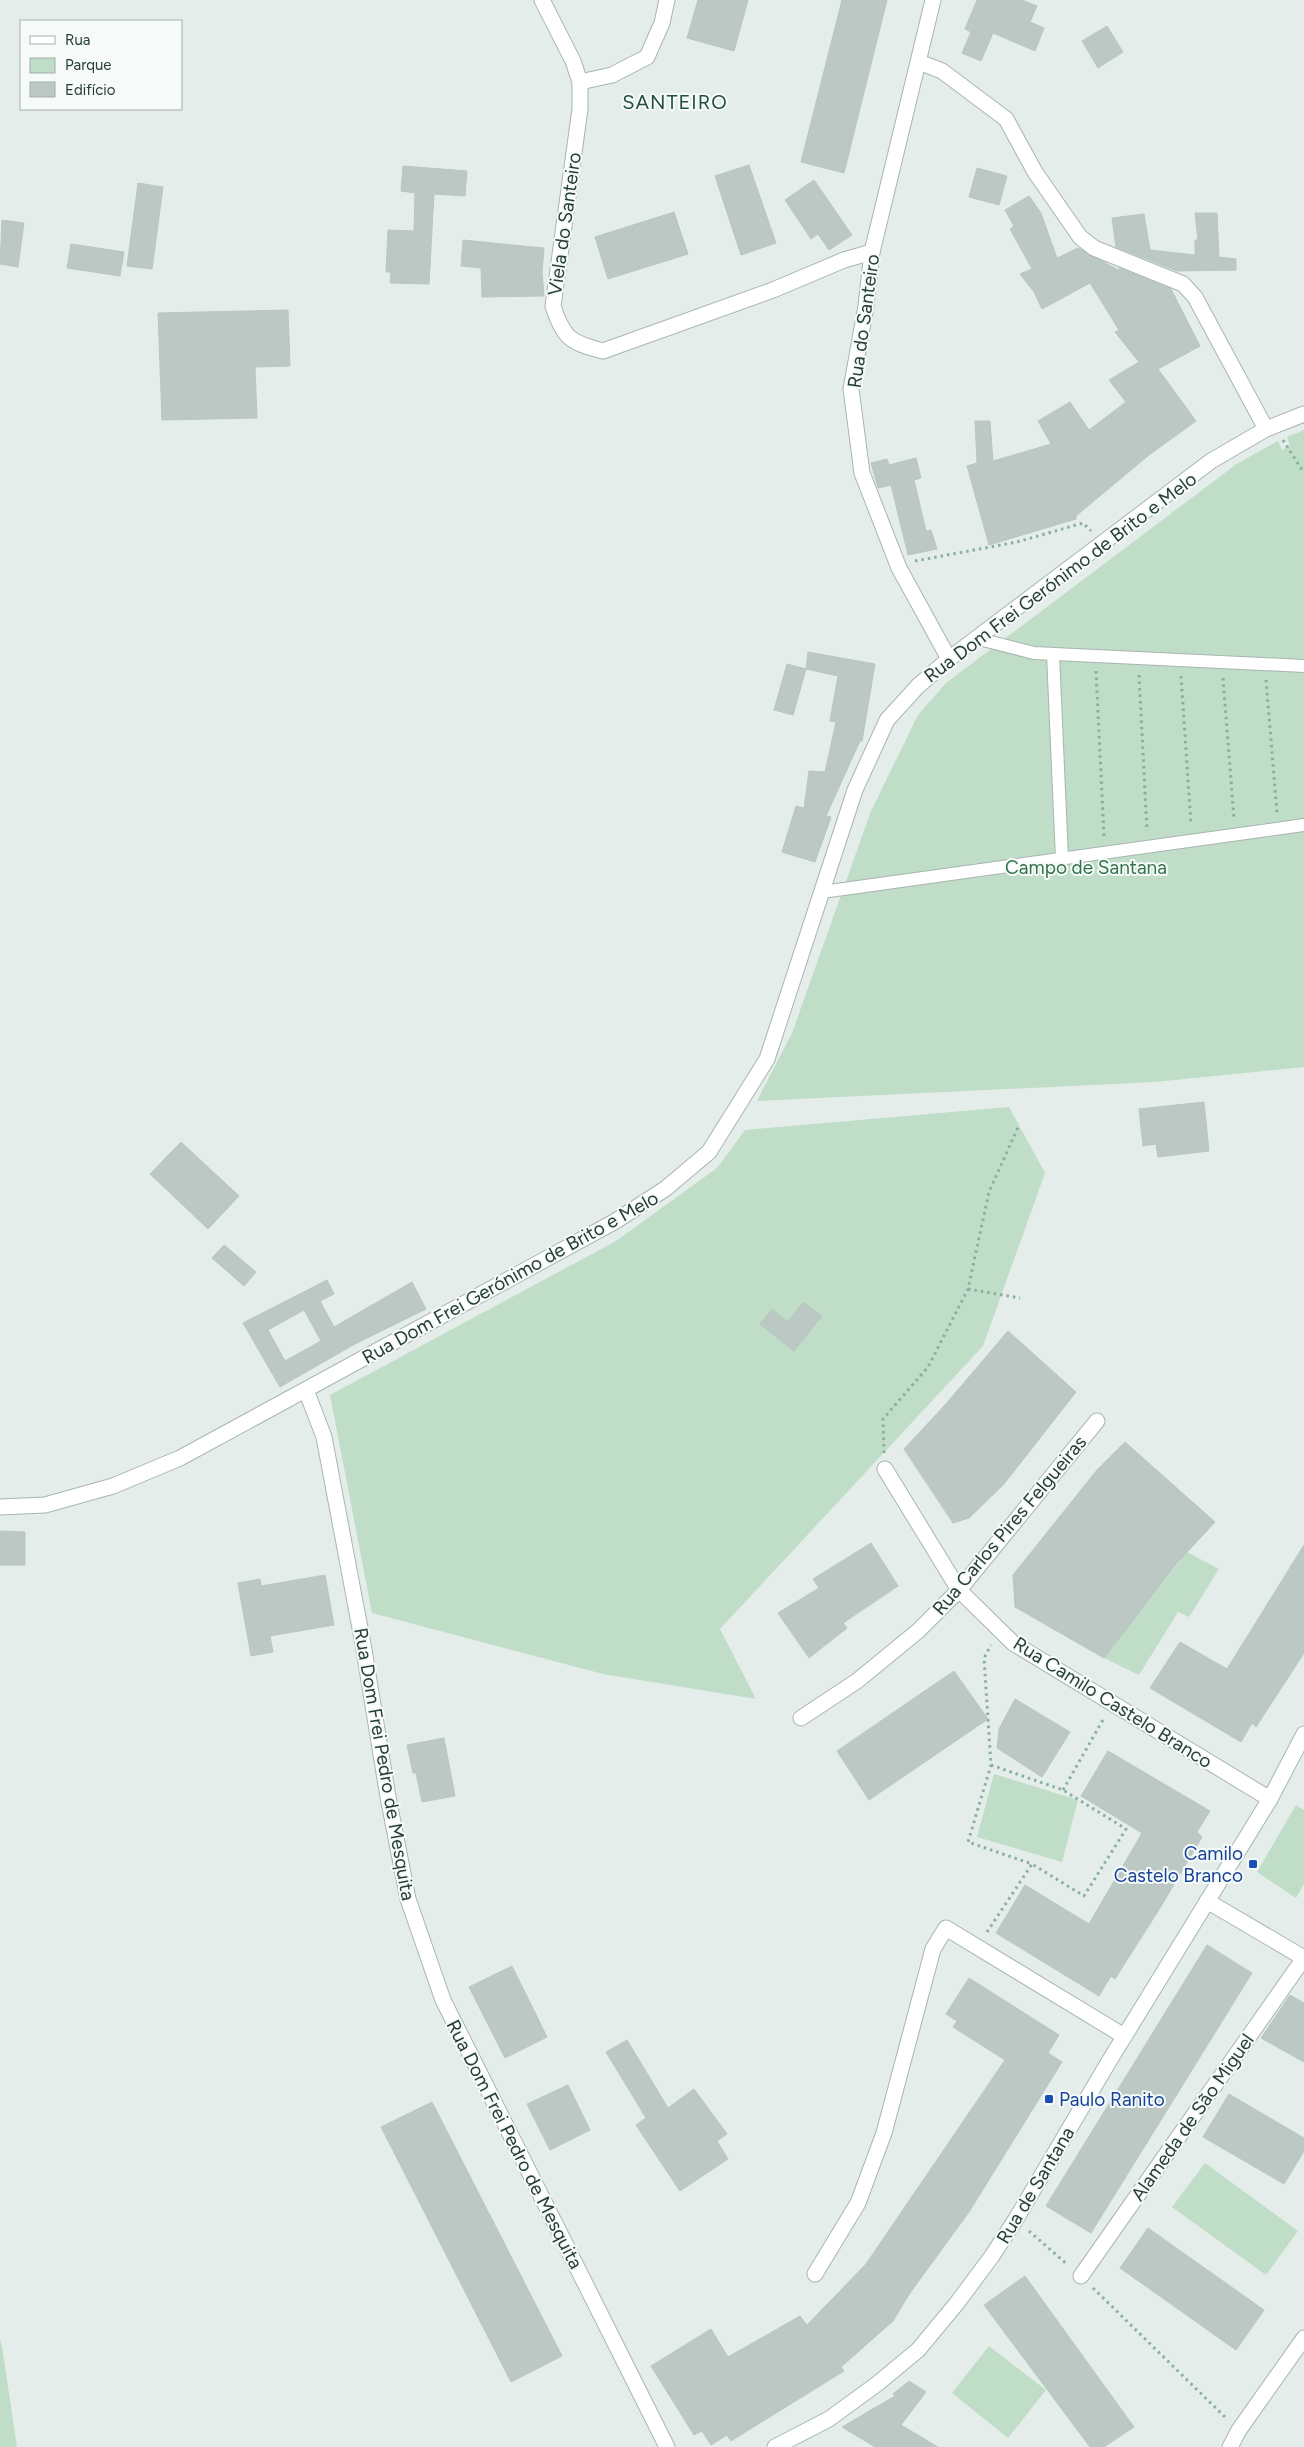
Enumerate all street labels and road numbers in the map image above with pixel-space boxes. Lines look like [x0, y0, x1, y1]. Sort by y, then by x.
street label: Viela do Santeiro [543, 151, 586, 297]
street label: Rua do Santeiro [843, 253, 884, 390]
street label: Rua Dom Frei Gerónimo de Brito e Melo [920, 467, 1201, 687]
street label: Rua Dom Frei Gerónimo de Brito e Melo [358, 1186, 662, 1369]
street label: Rua Carlos Pires Felgueiras [927, 1431, 1091, 1620]
street label: Rua Dom Frei Pedro de Mesquita [349, 1626, 420, 1902]
street label: Rua Camilo Castelo Branco [1009, 1632, 1216, 1773]
street label: Rua Dom Frei Pedro de Mesquita [442, 2016, 588, 2273]
street label: Alameda de São Miguel [1126, 2029, 1259, 2205]
street label: Rua de Santana [992, 2123, 1079, 2248]

